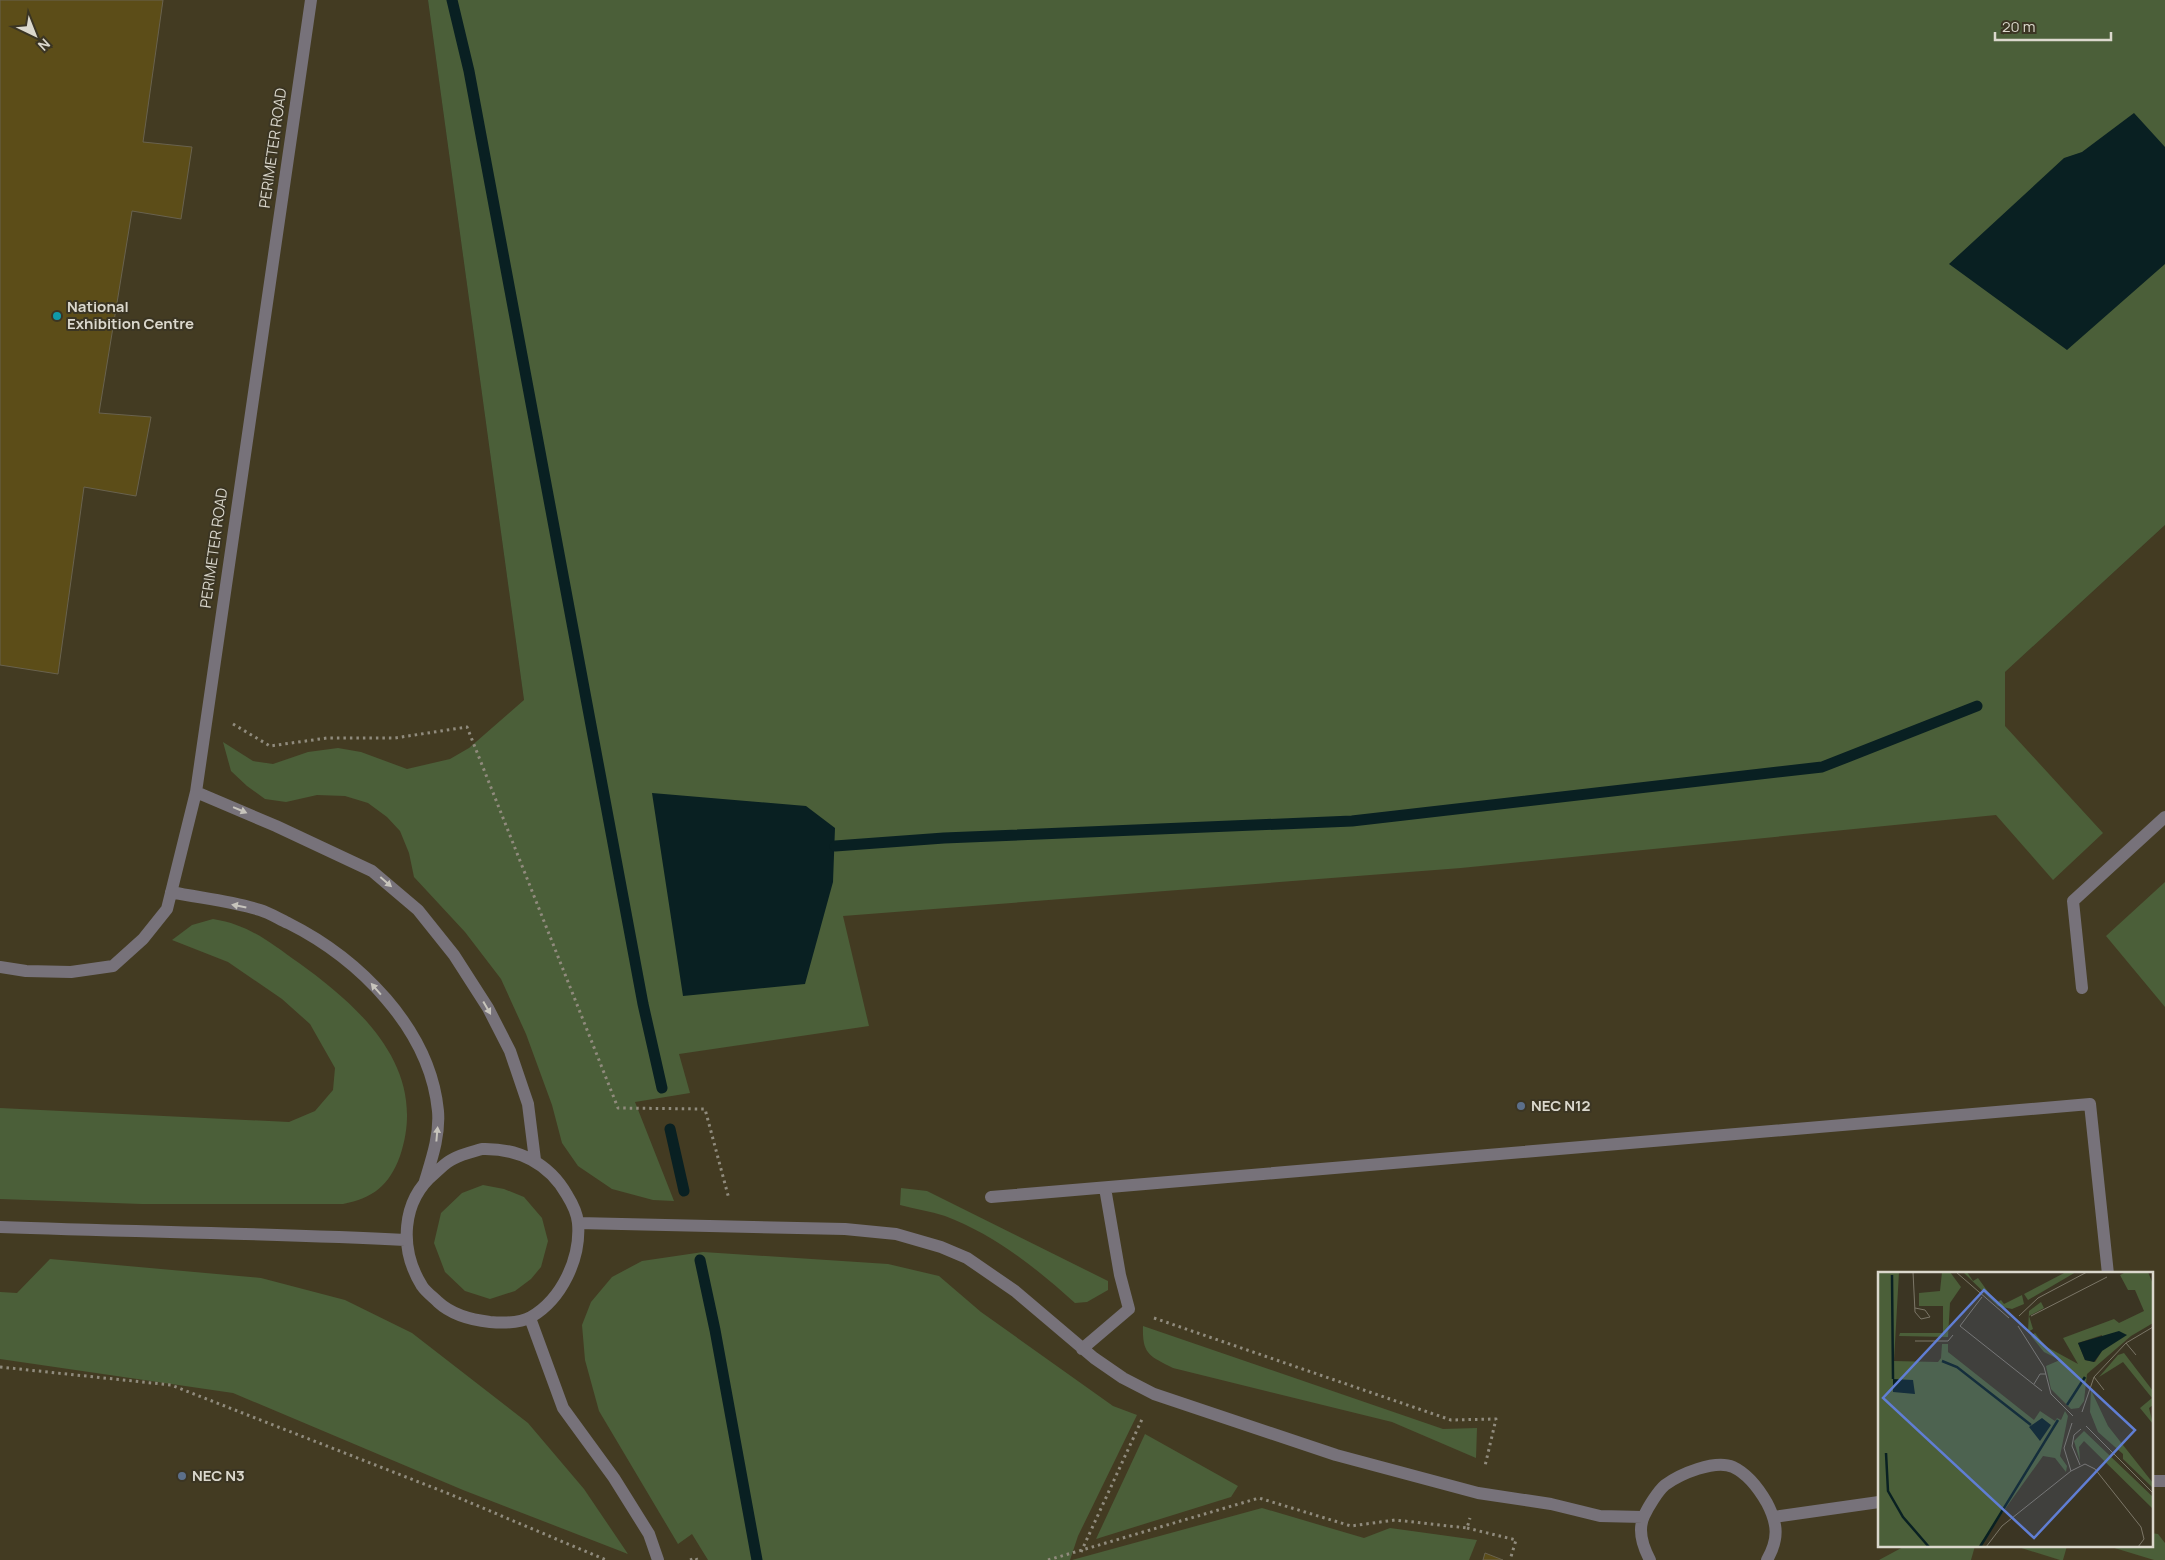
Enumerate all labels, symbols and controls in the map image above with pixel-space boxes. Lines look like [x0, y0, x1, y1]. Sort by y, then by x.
north arrow [10, 10, 60, 60]
scale bar [1995, 10, 2111, 42]
text: 20 m [2002, 16, 2035, 37]
text: N [34, 34, 54, 55]
street label: PERIMETER ROAD [254, 86, 291, 209]
place label: National Exhibition Centre [67, 296, 194, 334]
marker: National Exhibition Centre [51, 310, 63, 322]
street label: PERIMETER ROAD [195, 486, 232, 609]
one-way arrow [233, 807, 248, 815]
one-way arrow [379, 877, 392, 888]
one-way arrow [231, 901, 247, 909]
one-way arrow [370, 983, 382, 995]
one-way arrow [483, 1001, 492, 1014]
place label: NEC N12 [1531, 1095, 1591, 1116]
marker: NEC N12 [1515, 1100, 1527, 1112]
one-way arrow [433, 1125, 441, 1141]
inset map [1878, 1272, 2152, 1548]
place label: NEC N3 [192, 1465, 245, 1486]
marker: NEC N3 [176, 1470, 188, 1482]

